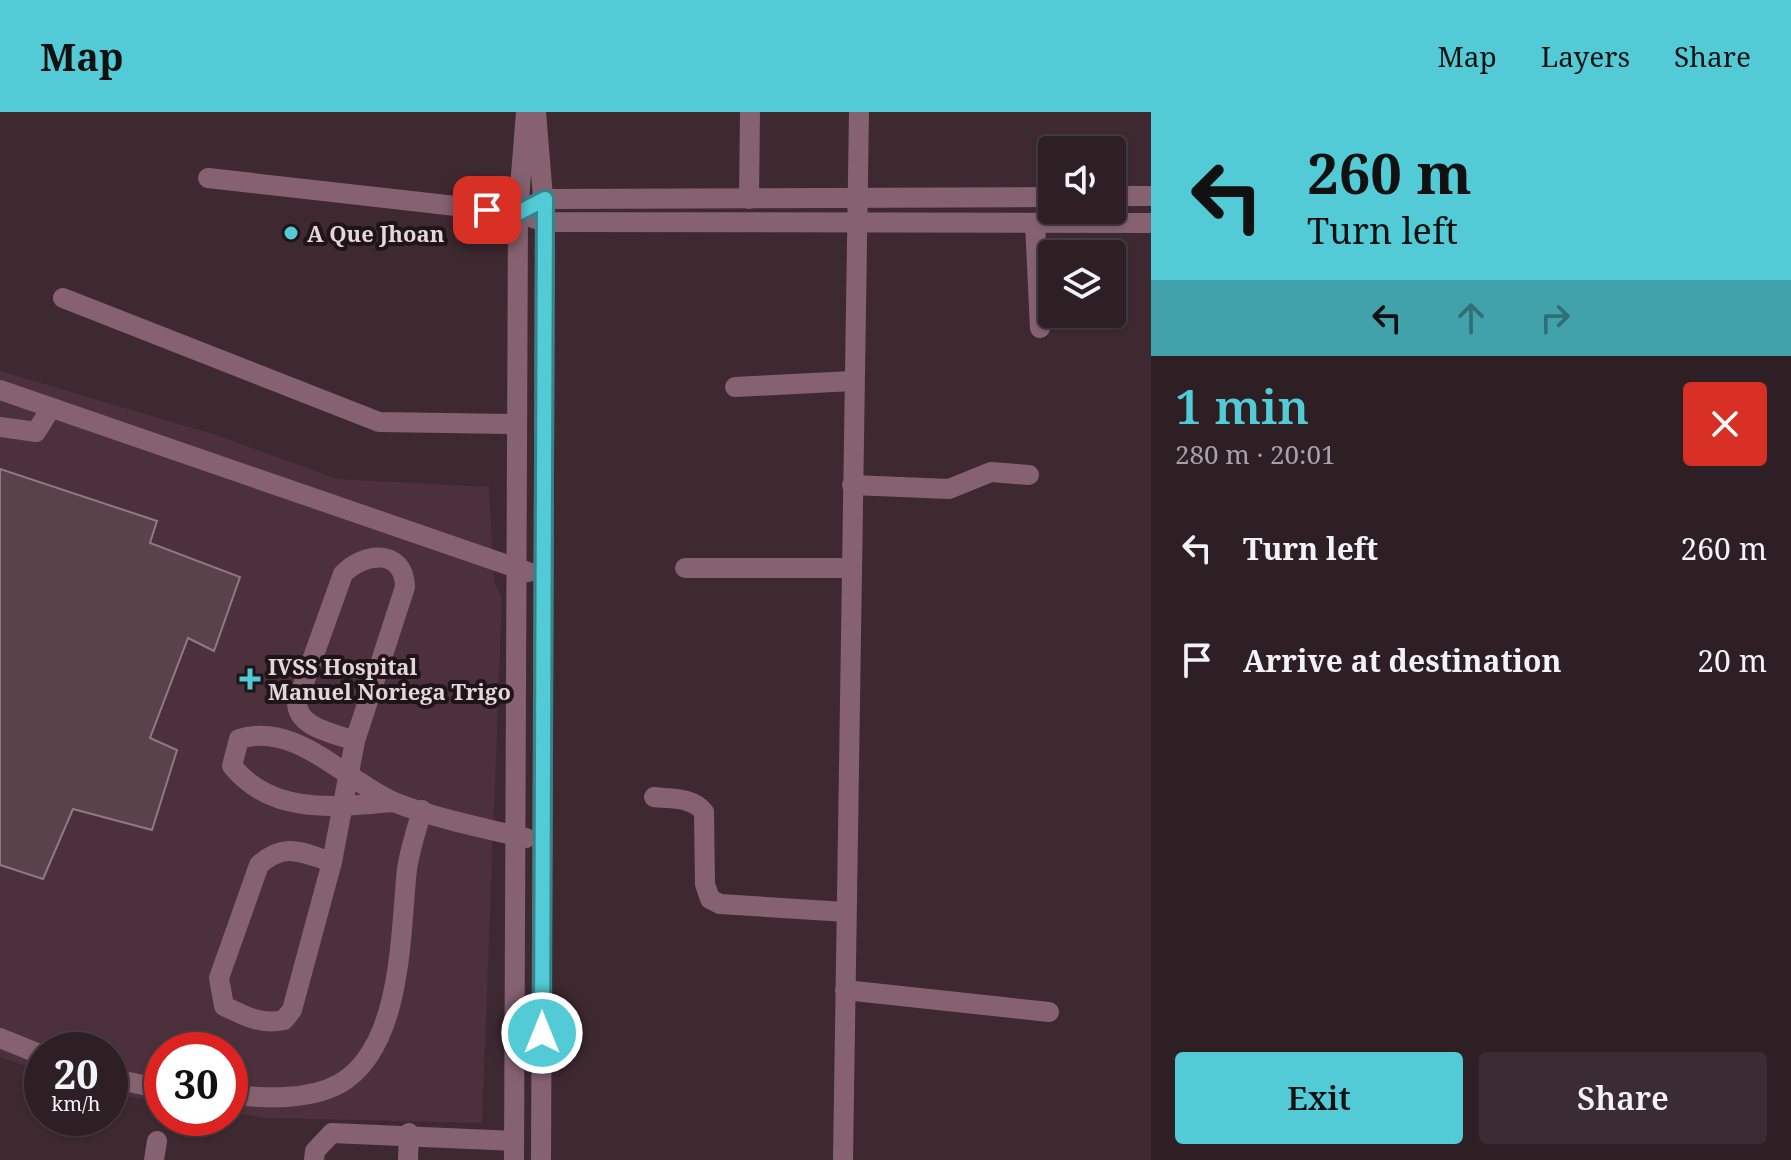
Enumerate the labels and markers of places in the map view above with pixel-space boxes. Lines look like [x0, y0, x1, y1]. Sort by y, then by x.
pin [453, 176, 521, 244]
place label: A Que Jhoan [307, 218, 445, 248]
marker: A Que Jhoan [282, 224, 300, 242]
place label: IVSS Hospital Manuel Noriega Trigo [268, 651, 511, 706]
marker: IVSS Hospital Manuel Noriega Trigo [239, 668, 261, 690]

